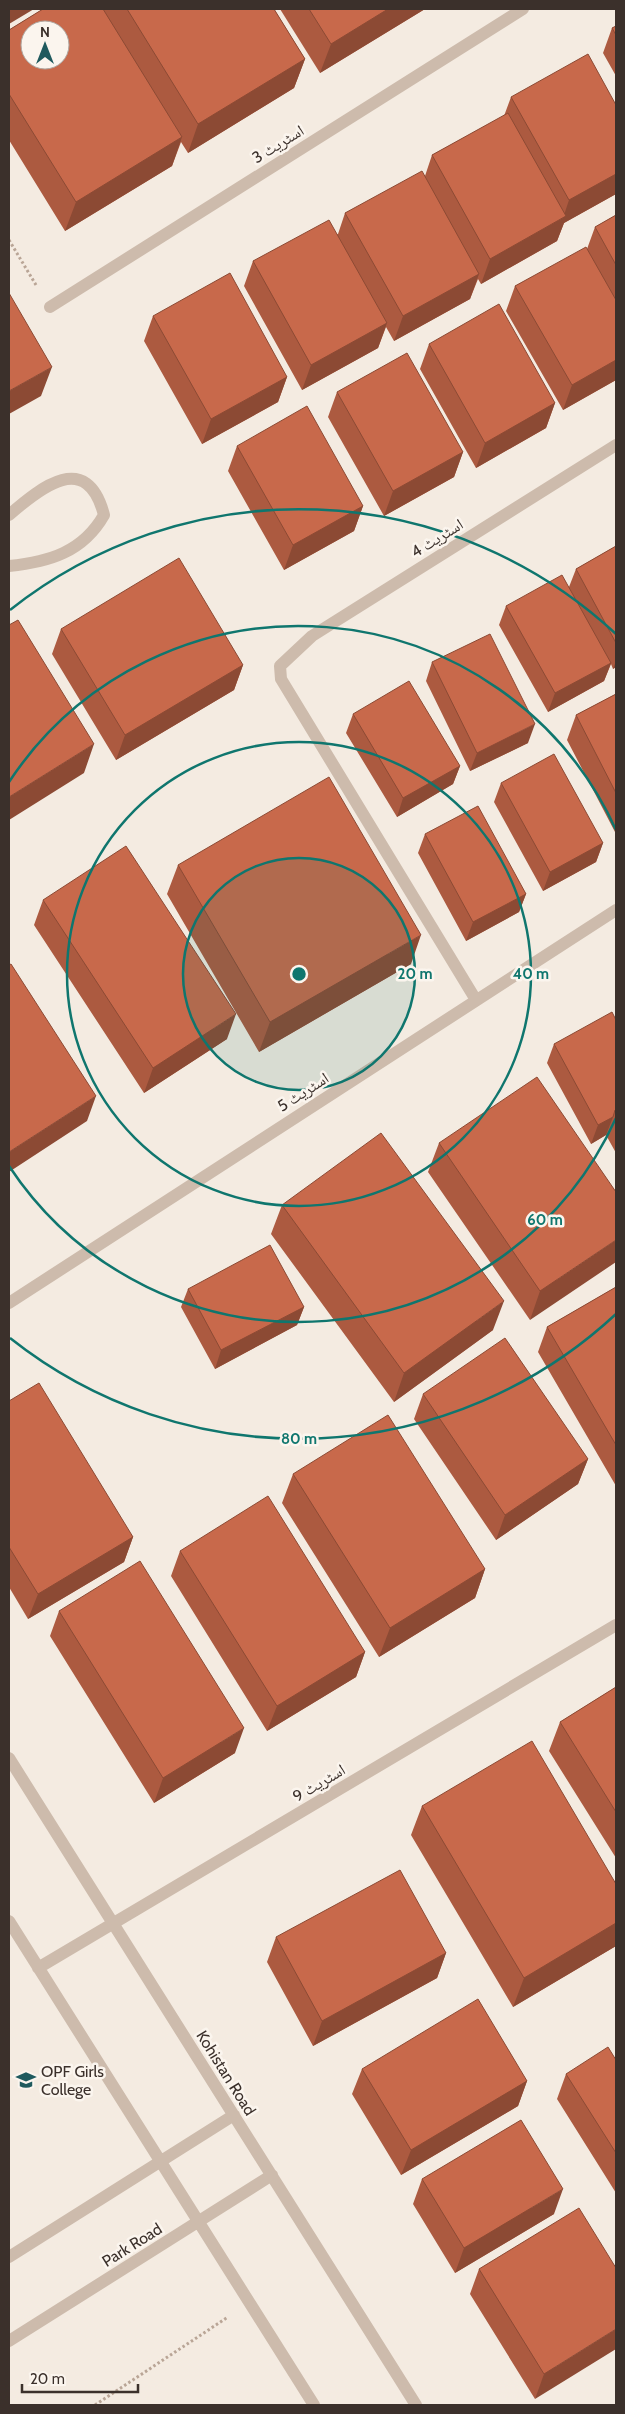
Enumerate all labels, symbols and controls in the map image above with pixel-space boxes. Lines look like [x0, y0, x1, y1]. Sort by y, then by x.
north arrow [20, 20, 70, 70]
text: N [40, 23, 50, 41]
street label: اسٹریٹ 3 [249, 121, 307, 167]
street label: اسٹریٹ 4 [407, 515, 467, 561]
centre of rings [290, 965, 308, 983]
text: 20 m [398, 965, 432, 983]
text: 40 m [513, 965, 549, 983]
street label: اسٹریٹ 5 [274, 1068, 332, 1116]
text: 60 m [527, 1211, 563, 1229]
text: 80 m [281, 1430, 317, 1448]
street label: اسٹریٹ 9 [289, 1760, 349, 1806]
street label: Kohistan Road [192, 2027, 260, 2119]
place label: OPF Girls College [41, 2062, 104, 2099]
school or university icon: OPF Girls College [15, 2069, 37, 2091]
street label: Park Road [98, 2219, 166, 2271]
scale bar [22, 2362, 139, 2394]
text: 20 m [30, 2370, 65, 2388]

